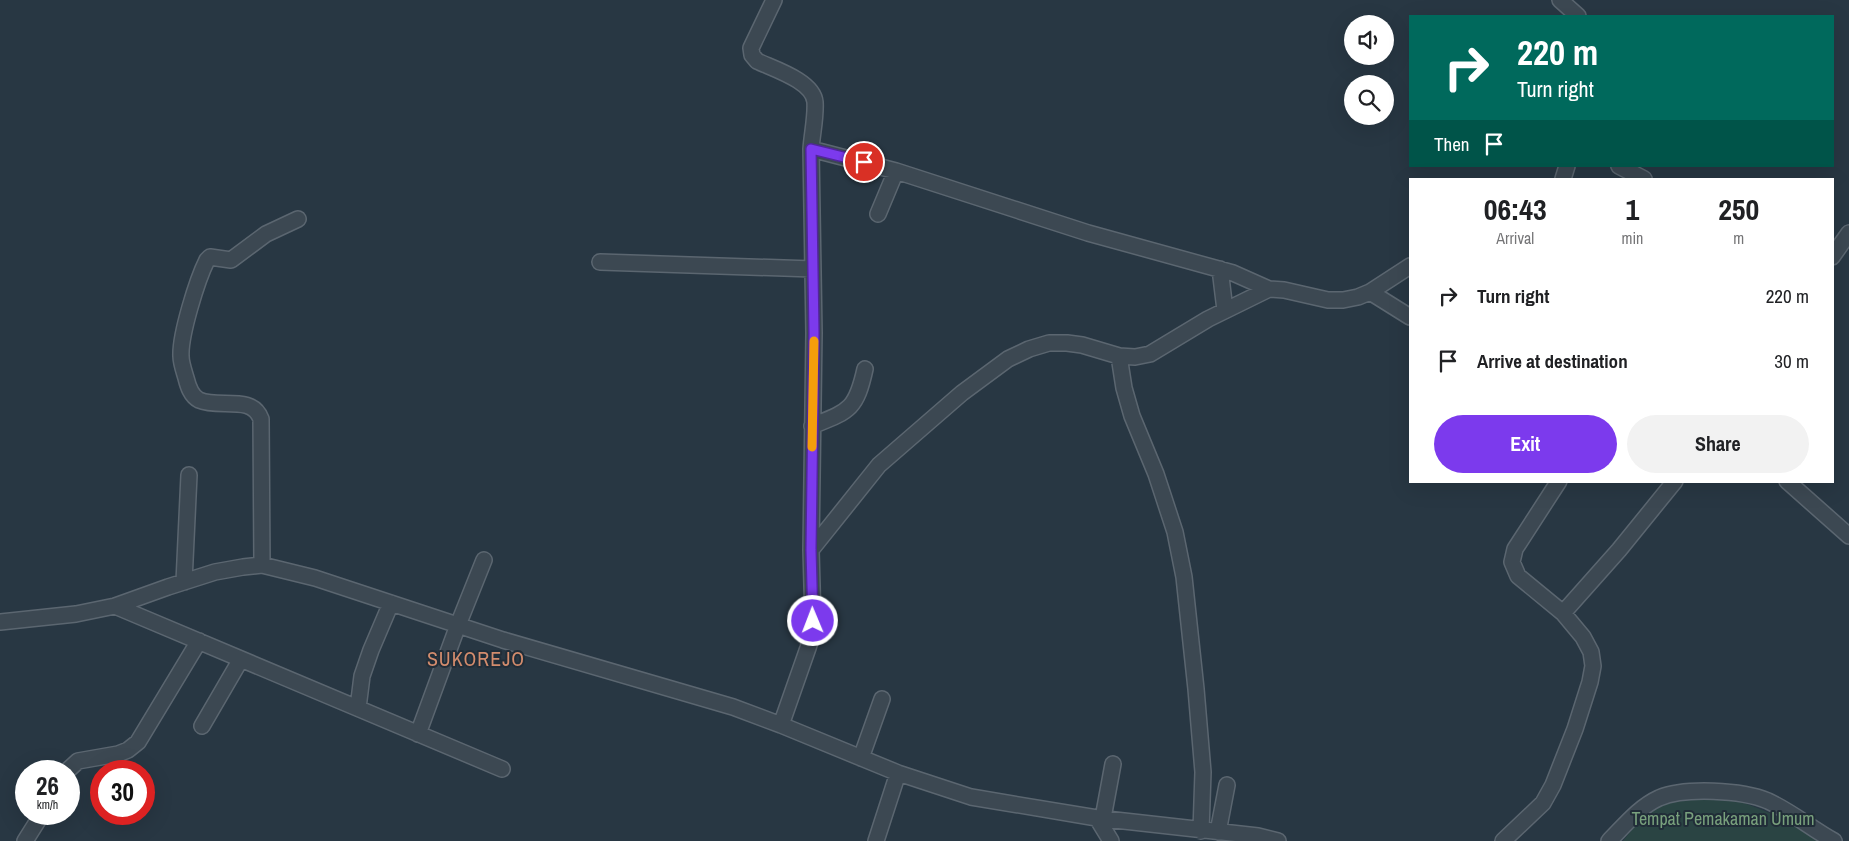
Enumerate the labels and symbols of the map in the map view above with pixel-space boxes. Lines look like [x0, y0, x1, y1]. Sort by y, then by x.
pin [843, 141, 885, 183]
position arrow [786, 594, 838, 646]
district label: SUKOREJO [427, 645, 525, 672]
speed limit sign: 30 [90, 760, 155, 825]
park label: Tempat Pemakaman Umum [1632, 806, 1814, 831]

